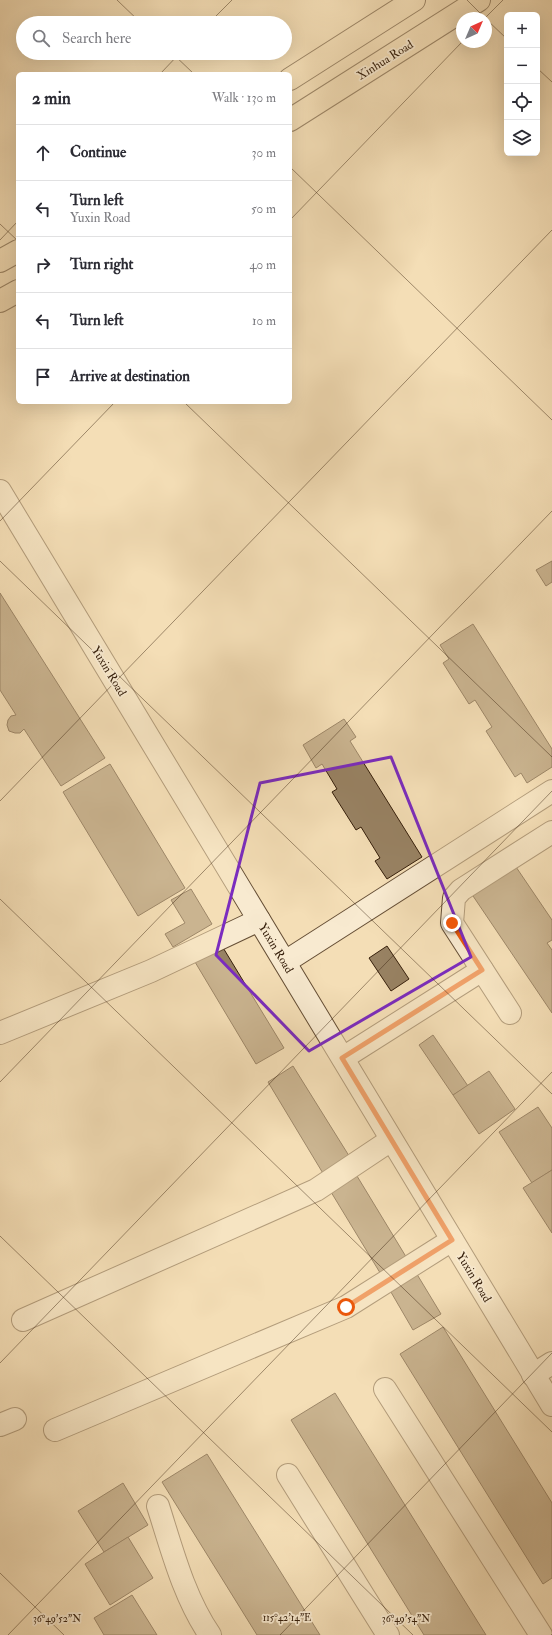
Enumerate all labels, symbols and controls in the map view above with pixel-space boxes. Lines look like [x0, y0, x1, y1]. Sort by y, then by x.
north arrow [456, 12, 492, 48]
map controls [504, 12, 540, 156]
button: + [504, 12, 540, 48]
search box [16, 16, 292, 60]
icon: search [30, 27, 52, 49]
text: Search here [62, 29, 131, 48]
street label: Xinhua Road [354, 37, 416, 84]
button: − [504, 48, 540, 84]
button: locate [504, 84, 540, 120]
text: 2 min [32, 88, 71, 109]
text: Walk · 130 m [212, 90, 276, 106]
button: layers [504, 120, 540, 156]
icon: ahead [32, 142, 54, 164]
text: Continue [70, 143, 126, 162]
text: 30 m [252, 145, 276, 161]
text: Turn left [70, 191, 124, 210]
icon: left [32, 198, 54, 220]
text: 50 m [251, 201, 276, 217]
text: Yuxin Road [70, 210, 130, 226]
icon: right [32, 254, 54, 276]
text: Turn right [70, 255, 133, 274]
text: 40 m [250, 257, 276, 273]
icon: left [32, 310, 54, 332]
text: Turn left [70, 311, 124, 330]
text: 10 m [252, 313, 276, 329]
icon: arrive [32, 366, 54, 388]
text: Arrive at destination [70, 367, 190, 386]
street label: Yuxin Road [88, 643, 129, 699]
route end [443, 914, 461, 932]
street label: Yuxin Road [255, 920, 296, 976]
street label: Yuxin Road [453, 1249, 494, 1305]
route start [337, 1298, 355, 1316]
text: 115°42'14"E [263, 1612, 311, 1624]
text: 36°49'52"N [33, 1613, 81, 1625]
text: 36°49'54"N [382, 1613, 430, 1625]

